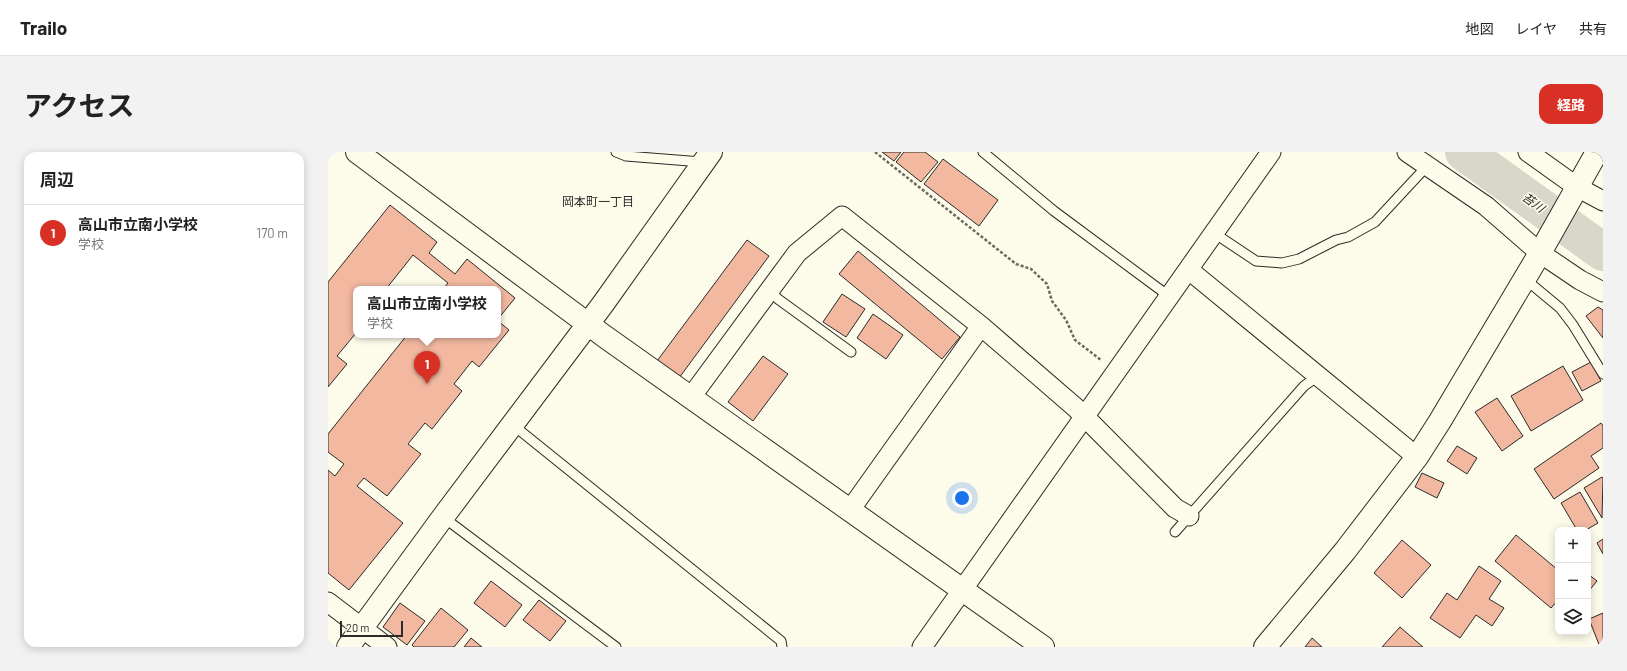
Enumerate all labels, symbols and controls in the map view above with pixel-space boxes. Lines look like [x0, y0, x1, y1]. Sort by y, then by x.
text: Trailo [20, 16, 67, 39]
text: 地図 [1465, 20, 1493, 37]
text: レイヤ [1515, 20, 1557, 37]
text: 共有 [1579, 20, 1607, 37]
button: 経路 [1539, 84, 1603, 124]
text: アクセス [24, 88, 135, 122]
text: 周辺 [40, 169, 74, 189]
water label: 苔川 [1520, 189, 1549, 216]
district label: 岡本町一丁目 [562, 194, 634, 208]
text: 高山市立南小学校 [78, 215, 198, 233]
text: 1 [51, 225, 55, 241]
text: 170 m [257, 225, 288, 241]
text: 学校 [78, 236, 104, 252]
popup [353, 286, 501, 338]
text: 高山市立南小学校 [367, 294, 487, 312]
text: 学校 [367, 315, 393, 331]
pin: 1 [414, 351, 440, 384]
your location [952, 488, 972, 508]
map controls [1555, 527, 1591, 635]
button: + [1555, 527, 1591, 563]
button: − [1555, 563, 1591, 599]
button: layers [1555, 599, 1591, 635]
scale bar [340, 619, 403, 638]
text: 20 m [346, 621, 369, 634]

